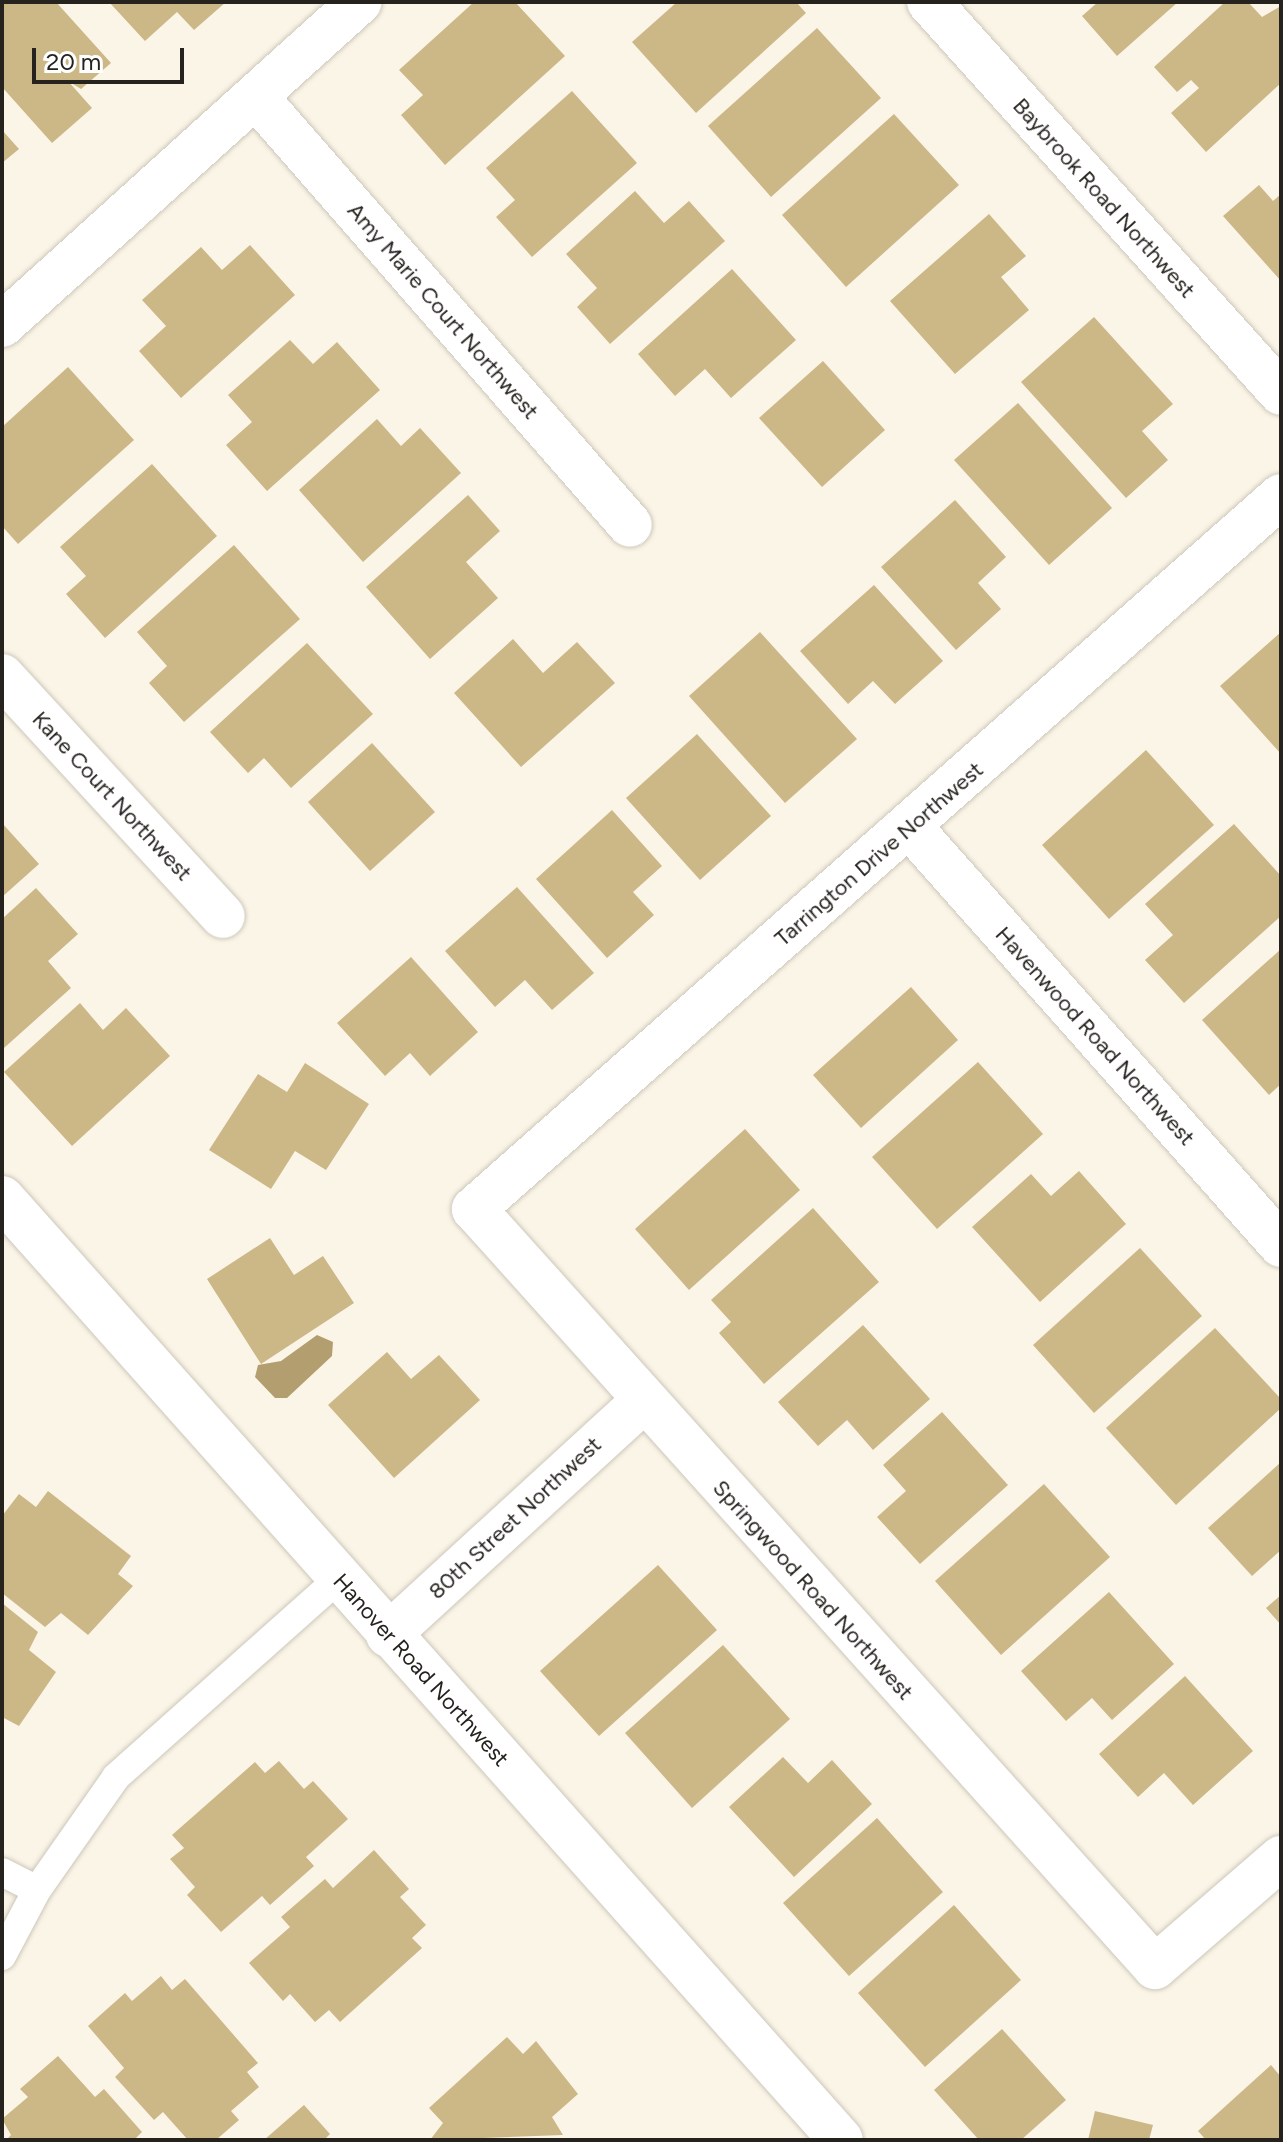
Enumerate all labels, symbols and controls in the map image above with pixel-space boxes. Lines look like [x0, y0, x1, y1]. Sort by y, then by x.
scale bar [36, 32, 188, 82]
text: 20 m [46, 47, 101, 76]
street label: Baybrook Road Northwest [1007, 93, 1201, 303]
street label: Amy Marie Court Northwest [342, 198, 544, 424]
street label: Kane Court Northwest [27, 706, 197, 886]
street label: Tarrington Drive Northwest [769, 756, 989, 952]
street label: Havenwood Road Northwest [990, 921, 1200, 1151]
street label: 80th Street Northwest [423, 1431, 607, 1605]
street label: Springwood Road Northwest [707, 1475, 919, 1705]
street label: Hanover Road Northwest [328, 1568, 514, 1772]

